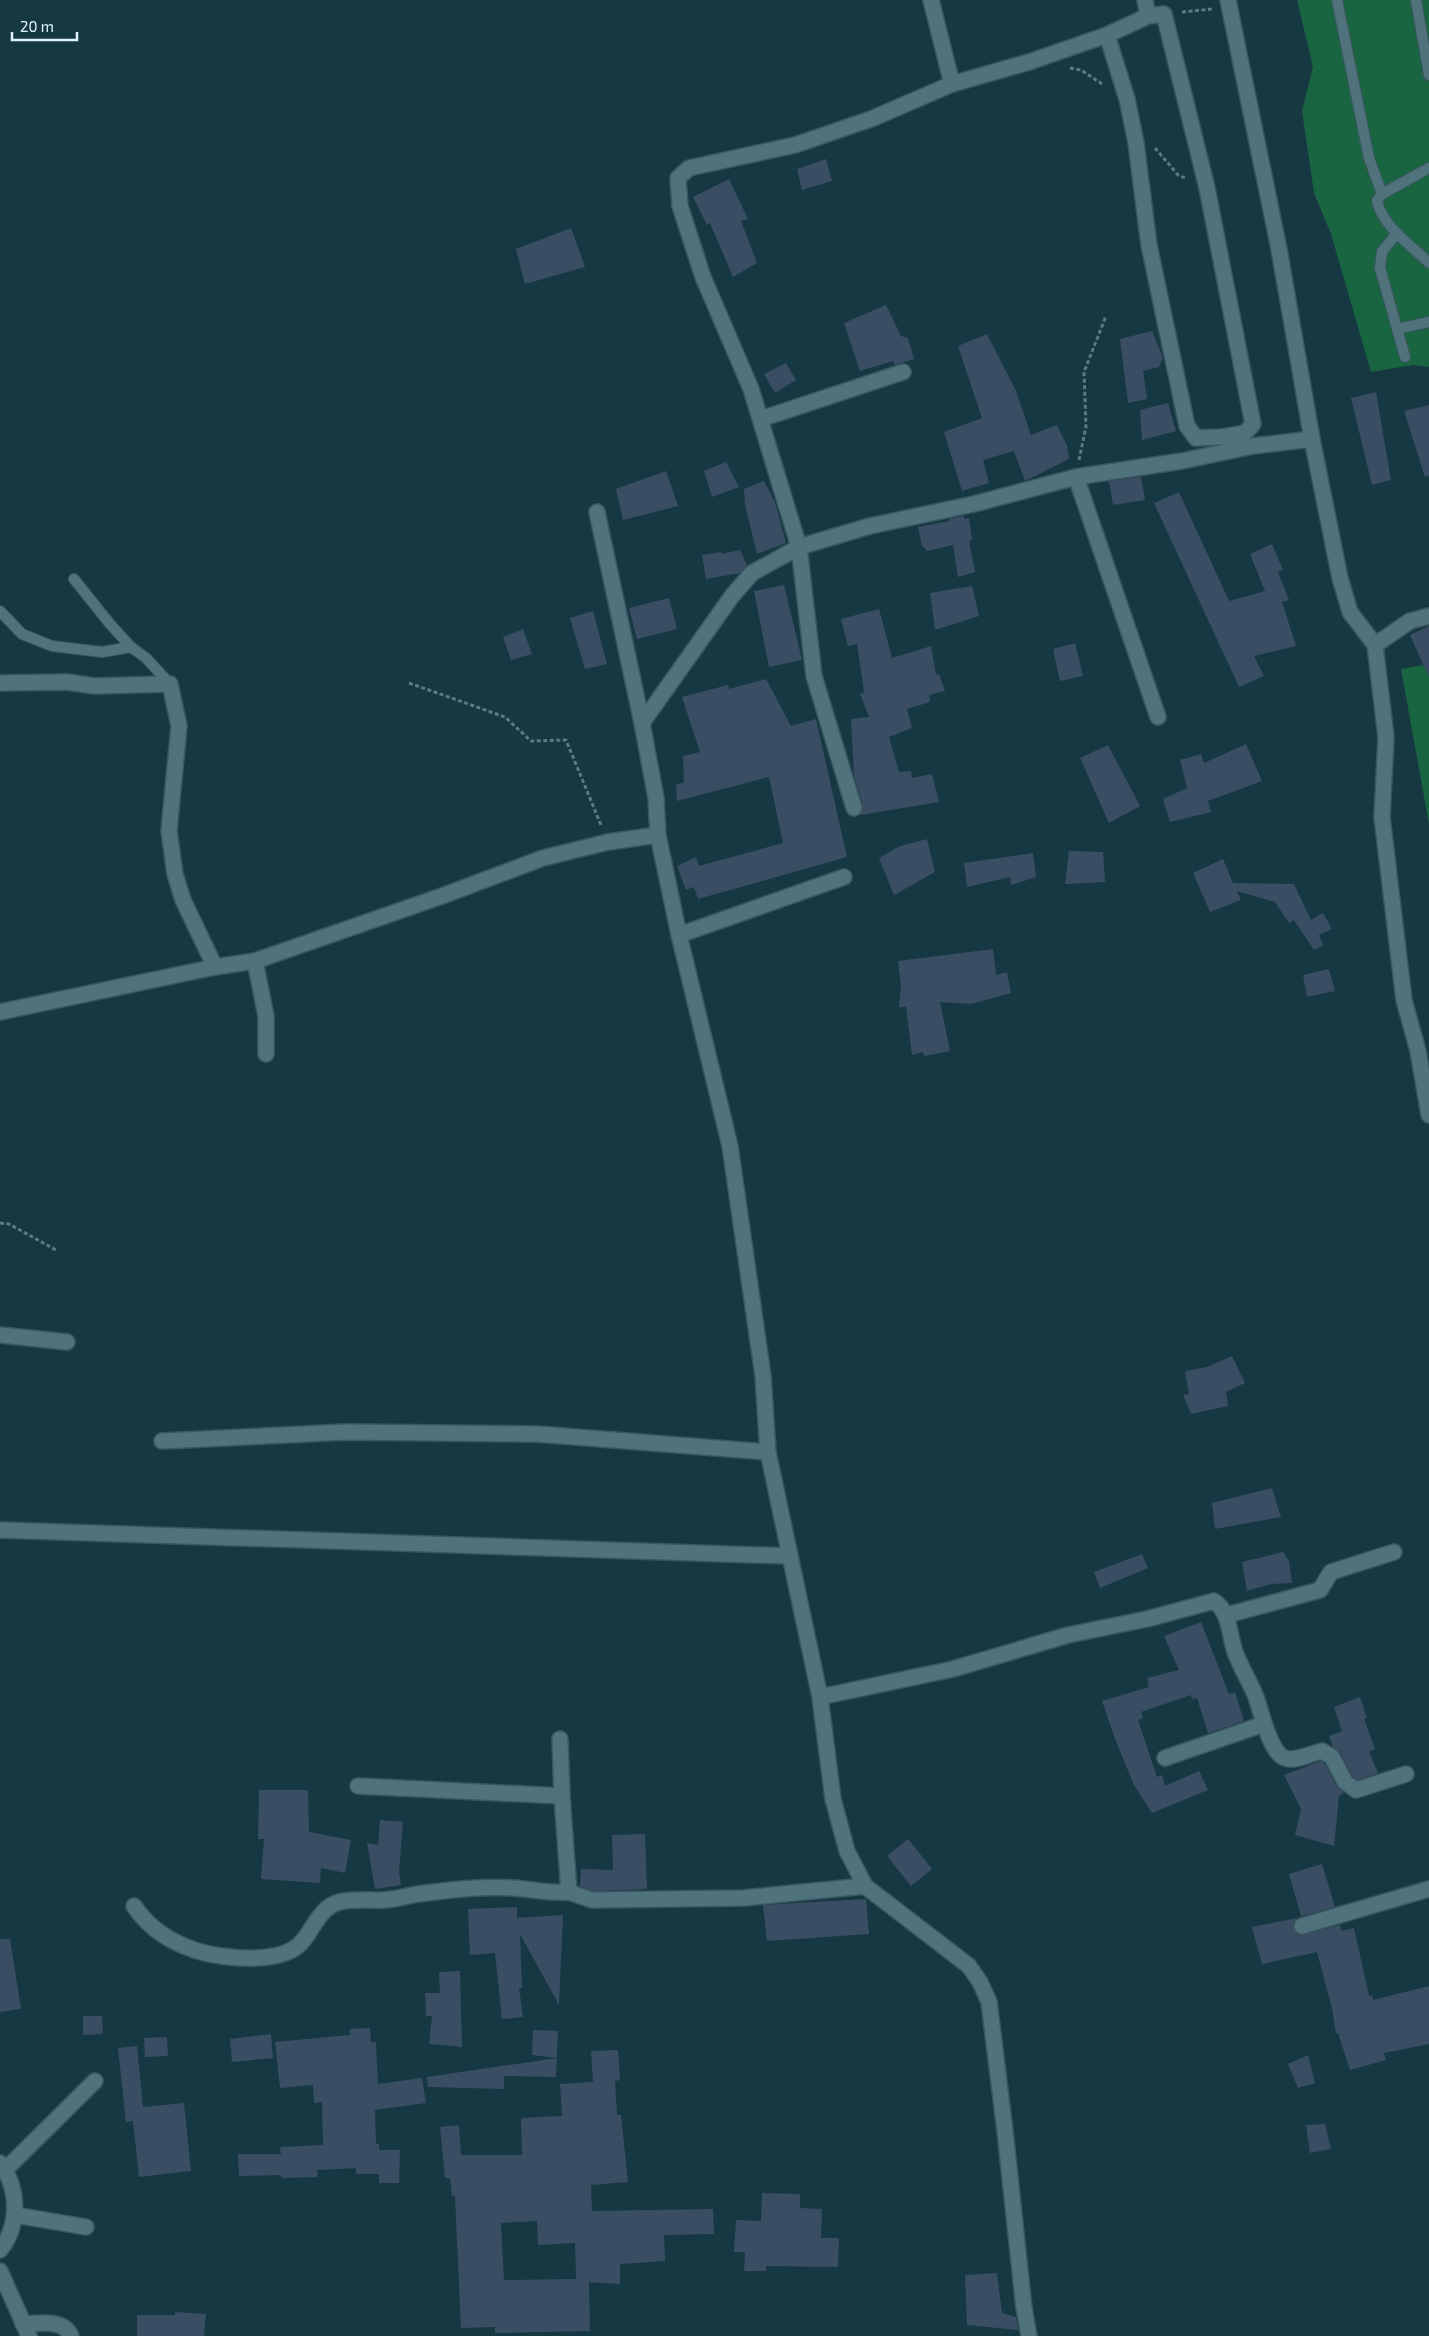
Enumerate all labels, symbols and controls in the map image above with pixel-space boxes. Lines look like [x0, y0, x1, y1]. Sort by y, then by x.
scale bar [12, 10, 78, 42]
text: 20 m [20, 17, 54, 35]

